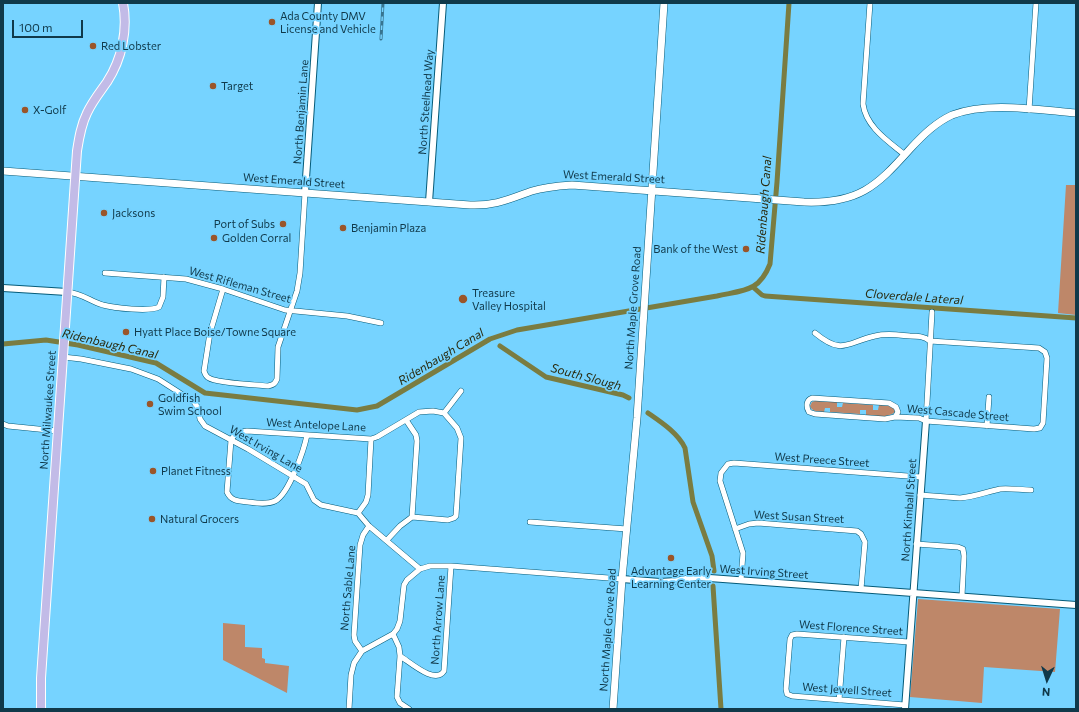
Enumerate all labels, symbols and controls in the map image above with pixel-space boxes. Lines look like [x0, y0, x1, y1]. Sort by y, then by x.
place label: Ada County DMV License and Vehicle [280, 9, 376, 35]
scale bar [14, 12, 85, 38]
marker: Ada County DMV License and Vehicle [267, 17, 277, 27]
text: 100 m [19, 20, 53, 34]
place label: Red Lobster [101, 39, 161, 53]
marker: Red Lobster [88, 41, 98, 51]
street label: North Steelhead Way [416, 49, 436, 155]
street label: North Benjamin Lane [291, 59, 311, 165]
place label: Target [221, 79, 253, 93]
marker: Target [208, 81, 218, 91]
place label: X-Golf [33, 103, 66, 117]
marker: X-Golf [20, 105, 30, 115]
water label: Ridenbaugh Canal [753, 156, 775, 254]
street label: West Emerald Street [563, 168, 665, 186]
street label: West Emerald Street [243, 171, 345, 191]
place label: Jacksons [112, 206, 155, 220]
marker: Jacksons [99, 208, 109, 218]
place label: Port of Subs [214, 217, 275, 231]
marker: Port of Subs [278, 219, 288, 229]
place label: Benjamin Plaza [351, 221, 426, 235]
marker: Benjamin Plaza [338, 223, 348, 233]
place label: Golden Corral [222, 231, 291, 245]
marker: Golden Corral [209, 233, 219, 243]
place label: Bank of the West [653, 242, 738, 256]
marker: Bank of the West [741, 244, 751, 254]
street label: North Maple Grove Road [622, 246, 644, 370]
street label: West Rifleman Street [187, 264, 293, 306]
place label: Treasure Valley Hospital [472, 286, 546, 312]
water label: Cloverdale Lateral [865, 286, 963, 308]
marker: Treasure Valley Hospital [457, 293, 469, 305]
place label: Hyatt Place Boise/Towne Square [134, 325, 296, 339]
water label: Ridenbaugh Canal [61, 326, 159, 362]
water label: Ridenbaugh Canal [395, 326, 487, 388]
marker: Hyatt Place Boise/Towne Square [121, 327, 131, 337]
street label: North Milwaukee Street [37, 350, 59, 470]
water label: South Slough [549, 361, 623, 393]
place label: Goldfish Swim School [158, 391, 222, 417]
marker: Goldfish Swim School [145, 399, 155, 409]
street label: West Cascade Street [906, 402, 1010, 424]
street label: West Antelope Lane [266, 416, 366, 434]
street label: West Irving Lane [227, 423, 305, 475]
street label: West Preece Street [774, 450, 870, 470]
street label: North Kimball Street [899, 458, 919, 562]
place label: Planet Fitness [161, 464, 231, 478]
marker: Planet Fitness [148, 466, 158, 476]
street label: West Susan Street [753, 508, 845, 526]
place label: Natural Grocers [160, 512, 239, 526]
marker: Natural Grocers [147, 514, 157, 524]
street label: North Sable Lane [338, 545, 358, 631]
marker: Advantage Early Learning Center [666, 553, 676, 563]
street label: West Irving Street [719, 562, 809, 582]
place label: Advantage Early Learning Center [631, 564, 711, 590]
street label: North Maple Grove Road [597, 568, 619, 692]
street label: North Arrow Lane [428, 575, 448, 665]
street label: West Florence Street [799, 618, 903, 638]
north arrow [1027, 660, 1067, 700]
street label: West Jewell Street [802, 680, 892, 700]
text: N [1042, 686, 1051, 699]

